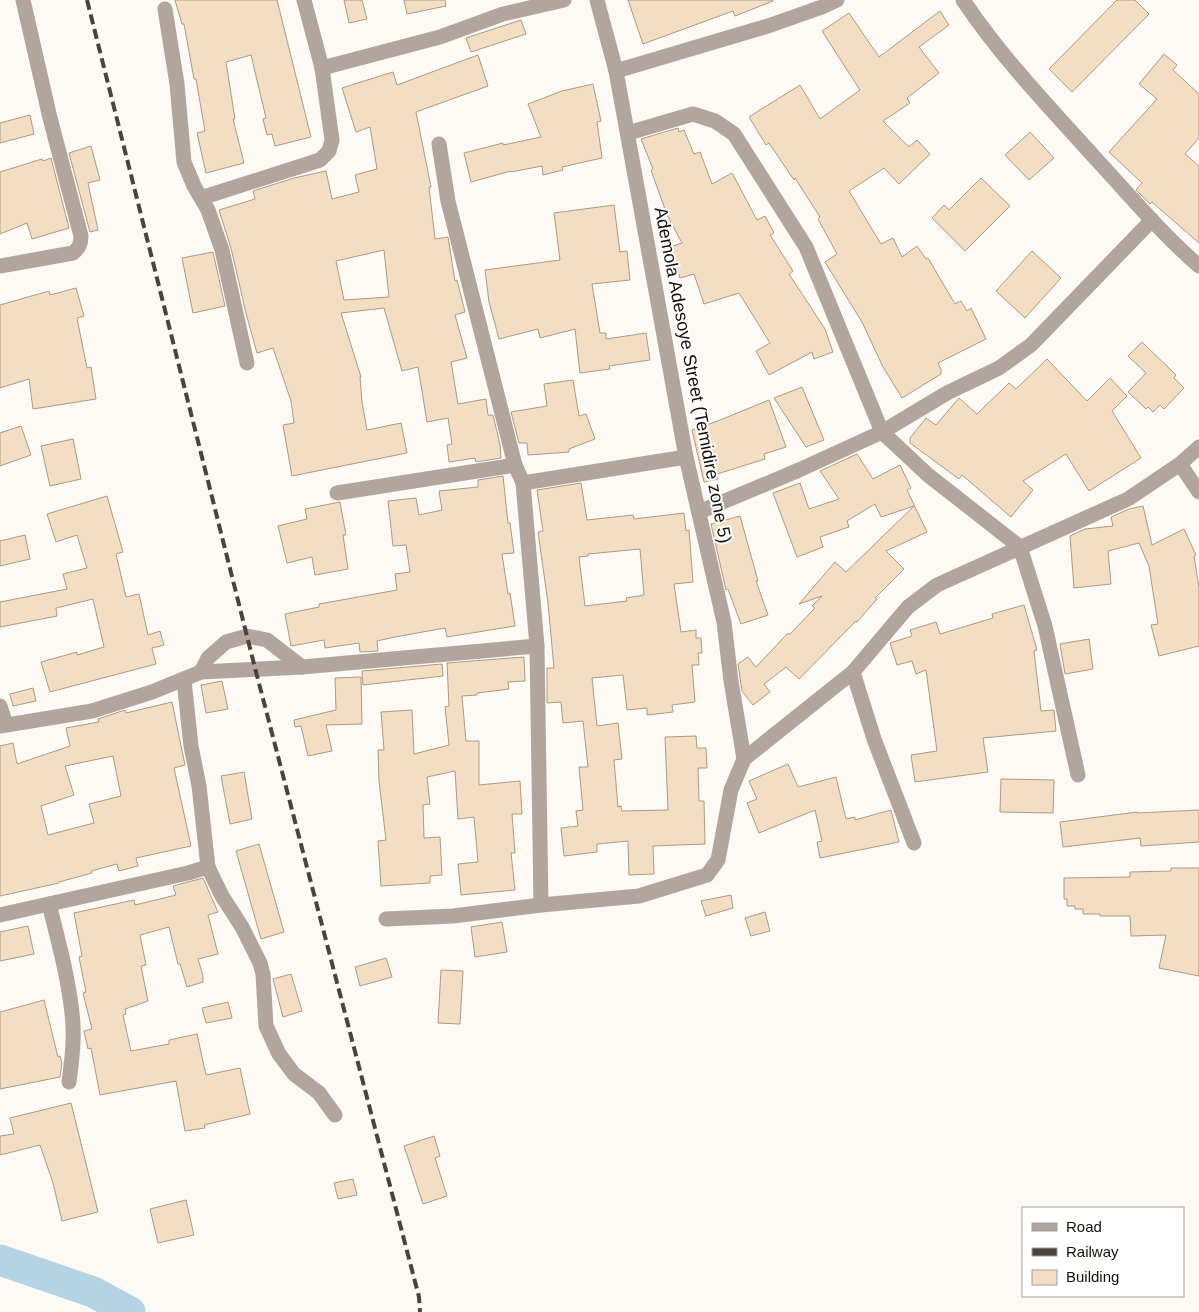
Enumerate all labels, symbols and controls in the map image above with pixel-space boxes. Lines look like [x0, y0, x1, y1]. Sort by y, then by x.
street label: Ademola Adesoye Street (Temidire zone 5) [651, 205, 735, 545]
legend [1022, 1207, 1184, 1297]
text: Road [1066, 1218, 1102, 1235]
text: Railway [1066, 1243, 1119, 1260]
text: Building [1066, 1268, 1119, 1285]

